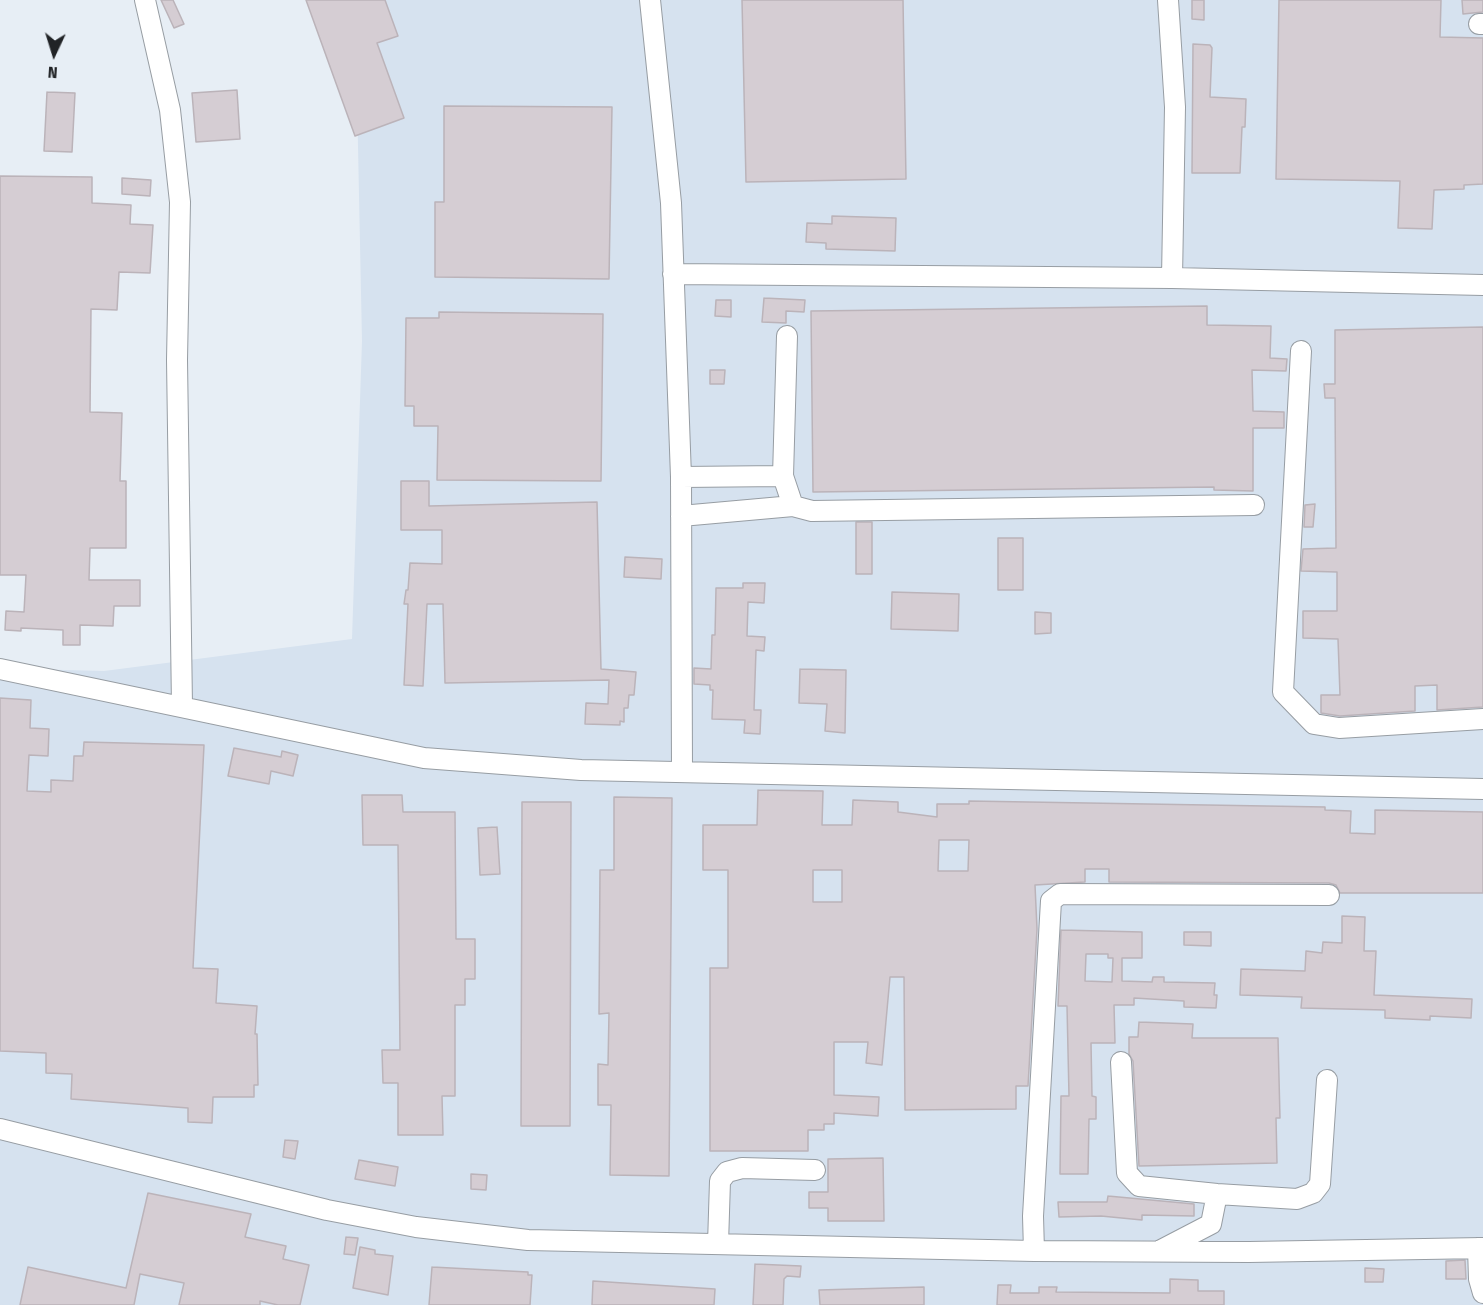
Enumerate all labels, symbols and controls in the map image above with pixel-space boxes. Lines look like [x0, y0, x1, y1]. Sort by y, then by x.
north arrow [24, 24, 84, 84]
text: N [47, 63, 58, 82]

